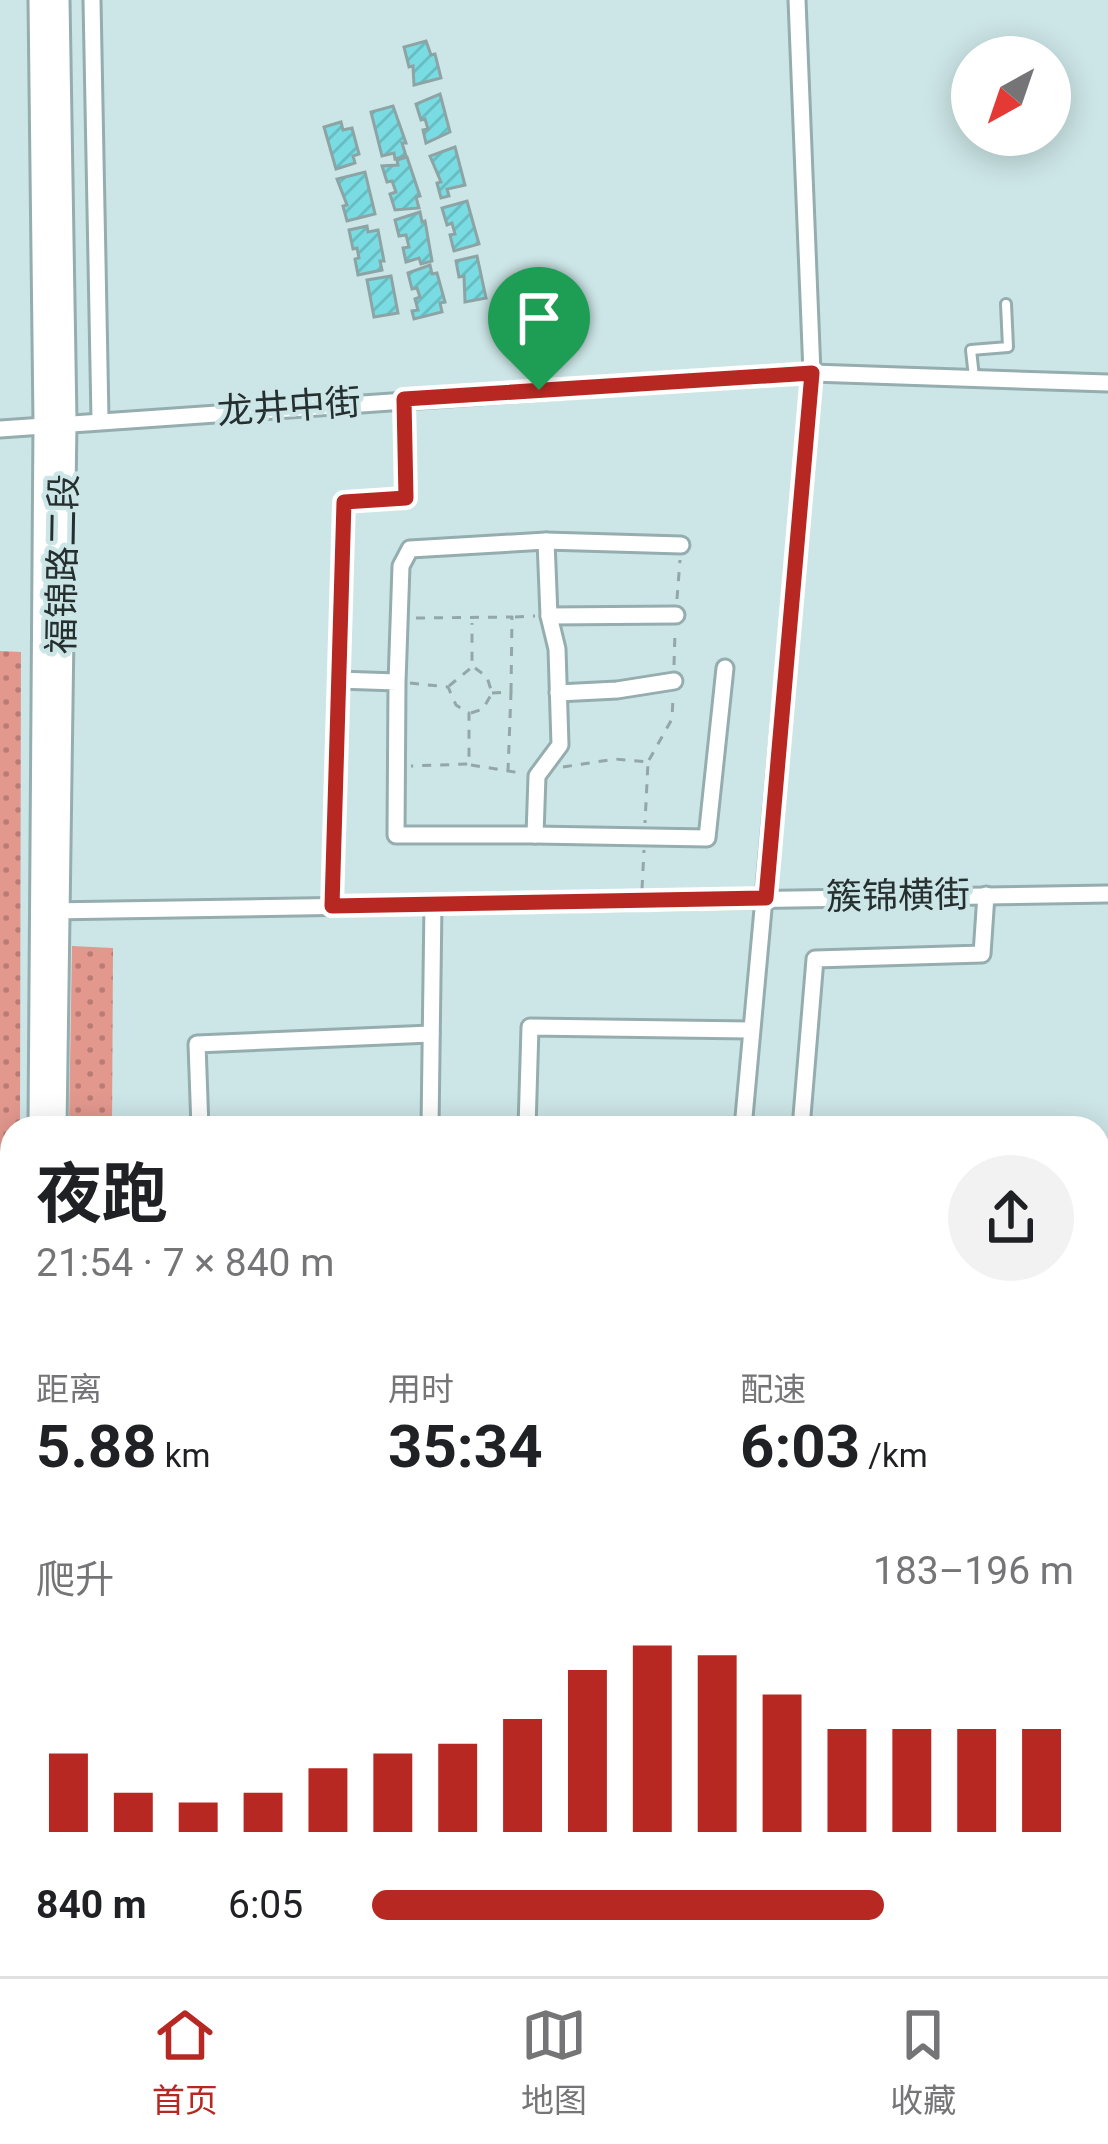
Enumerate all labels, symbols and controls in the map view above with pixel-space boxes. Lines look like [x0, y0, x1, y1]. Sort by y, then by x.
north arrow [951, 36, 1071, 156]
map controls [951, 36, 1071, 156]
pin [488, 267, 590, 390]
icon: arrive [506, 285, 572, 351]
street label: 龙井中街 [216, 381, 362, 433]
street label: 福锦路二段 [40, 474, 86, 654]
street label: 簇锦横街 [826, 874, 970, 918]
button: share [948, 1155, 1074, 1281]
text: 夜跑 [36, 1156, 168, 1233]
text: 21:54 · 7 × 840 m [36, 1240, 334, 1286]
text: 距离 [36, 1370, 102, 1409]
text: 用时 [388, 1370, 454, 1409]
text: 配速 [740, 1370, 806, 1409]
text: 5.88 [36, 1411, 157, 1482]
text: 35:34 [388, 1411, 543, 1482]
text: 6:03 [740, 1411, 860, 1482]
text: km [157, 1436, 211, 1475]
text: /km [860, 1436, 928, 1475]
text: 183–196 m [873, 1548, 1074, 1594]
text: 爬升 [36, 1557, 114, 1603]
text: 840 m [36, 1882, 147, 1928]
text: 6:05 [228, 1882, 303, 1928]
tab: 首页 [152, 2002, 218, 2122]
tab: 地图 [521, 2002, 587, 2122]
tab: 收藏 [890, 2002, 956, 2122]

